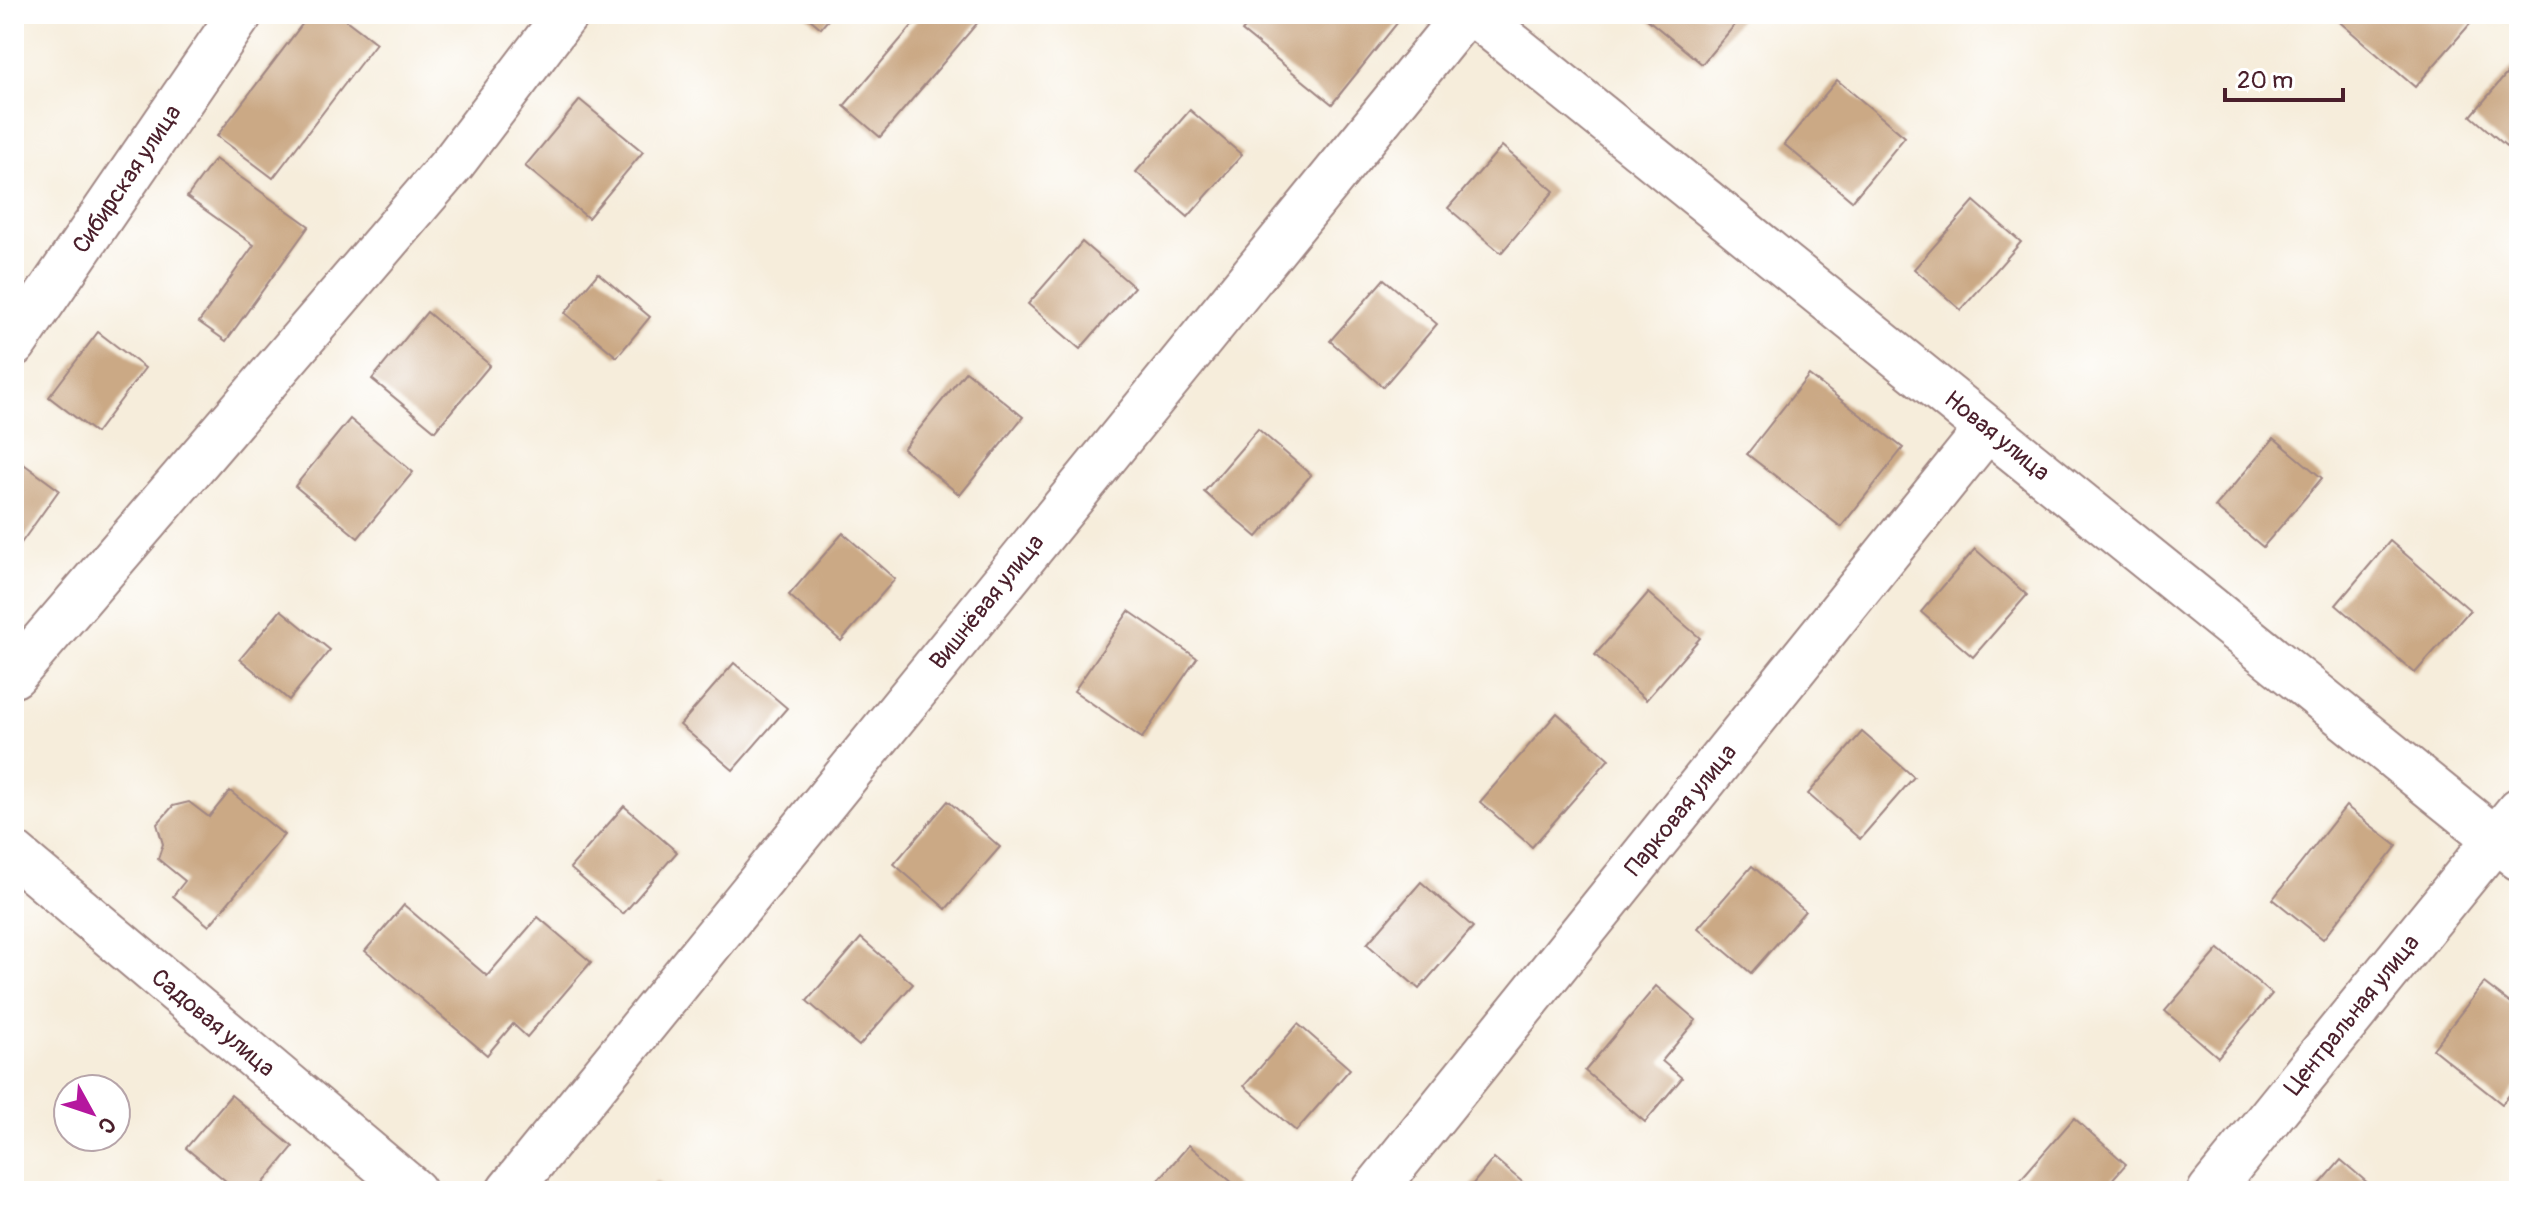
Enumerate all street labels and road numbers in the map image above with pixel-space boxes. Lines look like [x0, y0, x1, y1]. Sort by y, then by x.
street label: Сибирская улица [67, 99, 187, 259]
street label: Новая улица [1938, 385, 2056, 487]
street label: Вишнёвая улица [924, 529, 1050, 675]
street label: Парковая улица [1619, 738, 1743, 882]
street label: Центральная улица [2278, 929, 2426, 1101]
street label: Садовая улица [145, 963, 281, 1083]

